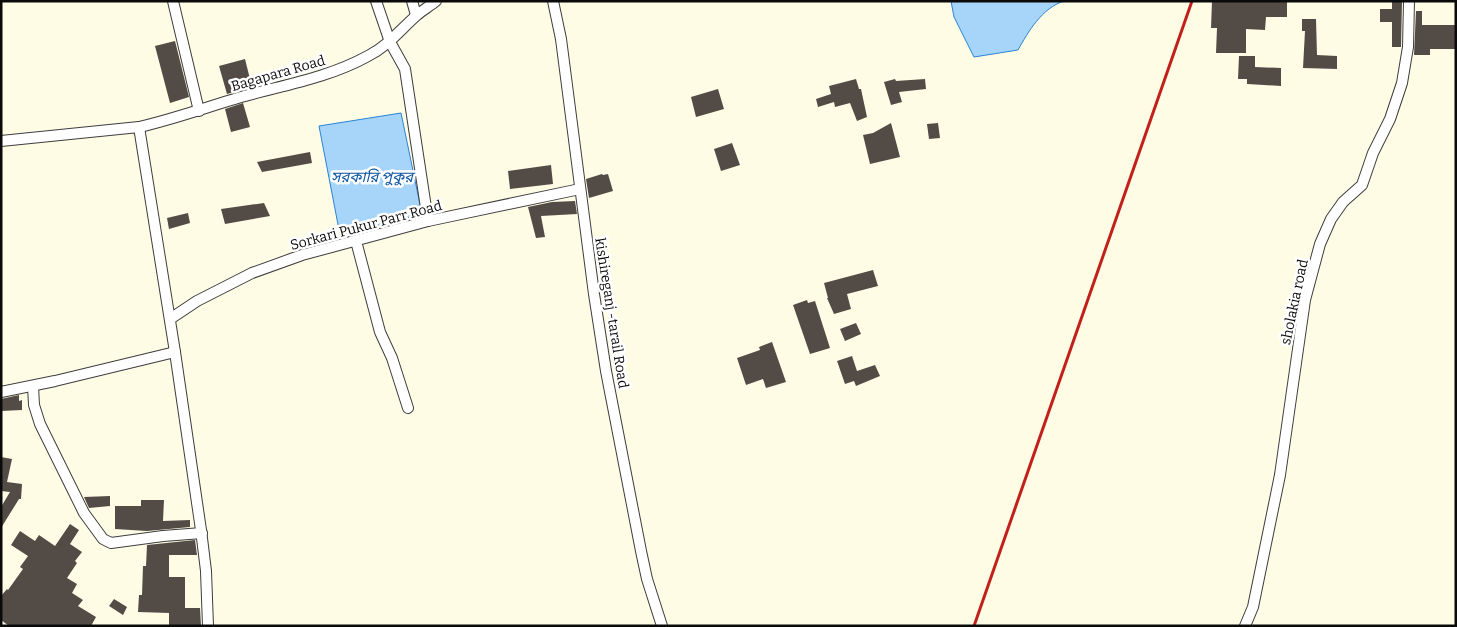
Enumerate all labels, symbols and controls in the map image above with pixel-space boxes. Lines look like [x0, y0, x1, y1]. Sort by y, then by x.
street label: Bagapara Road [229, 52, 327, 95]
water label: সরকারি পুকুর [331, 168, 416, 186]
street label: Sorkari Pukur Parr Road [288, 197, 444, 254]
street label: kishireganj -tarail Road [591, 237, 632, 390]
street label: sholakia road [1277, 258, 1312, 346]

